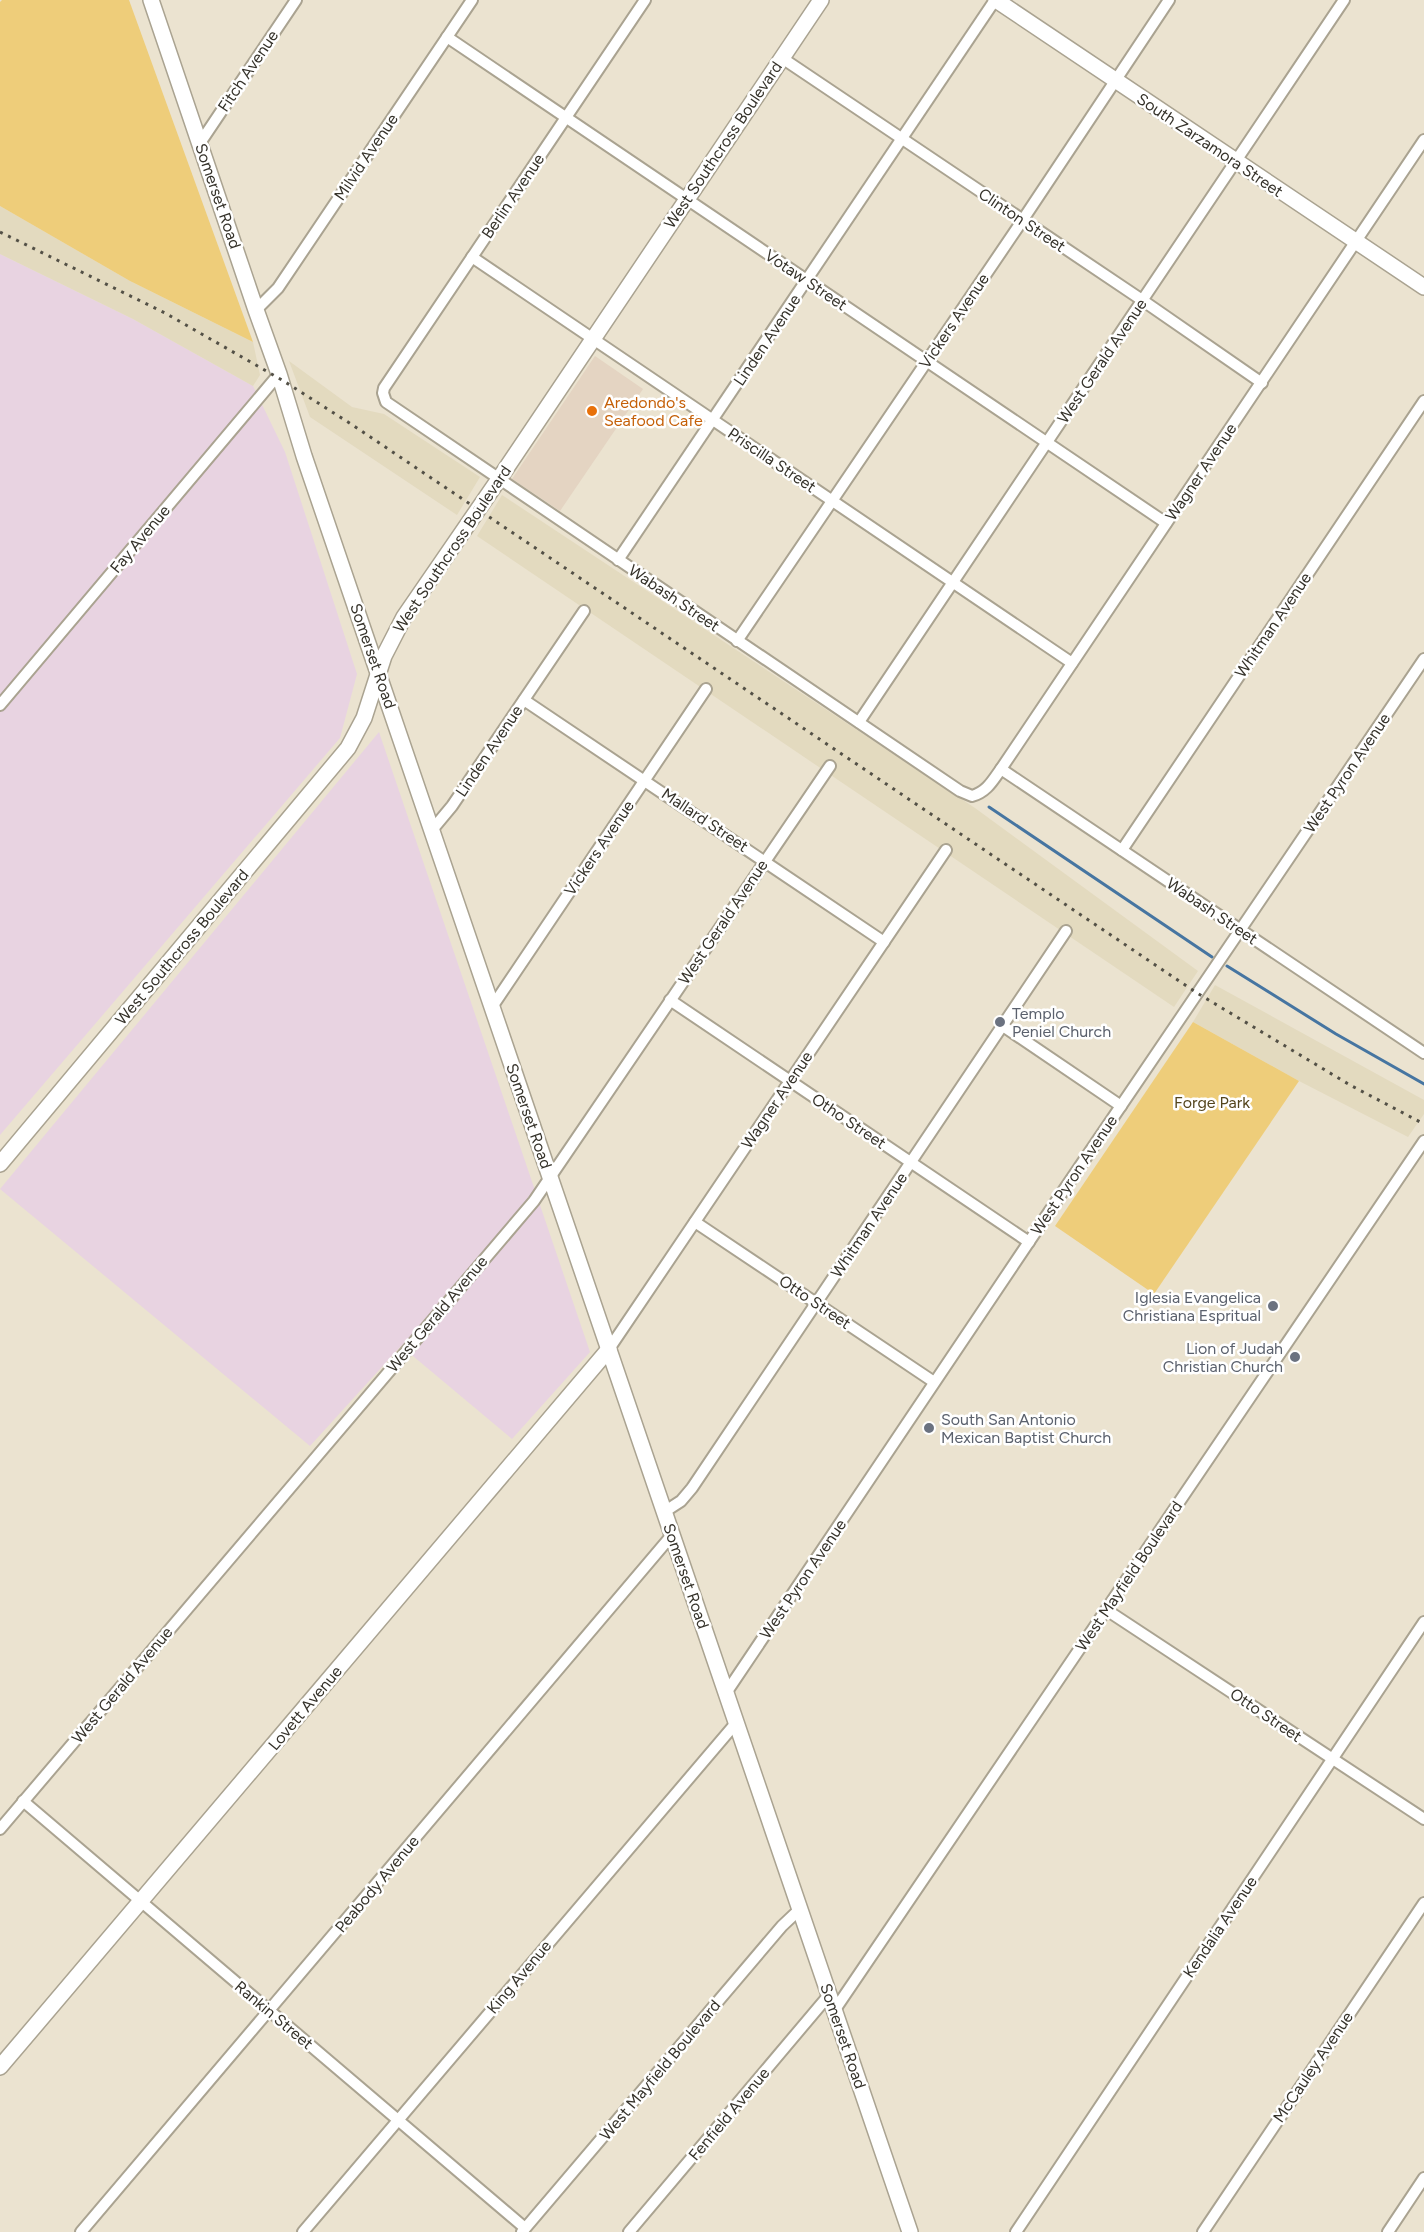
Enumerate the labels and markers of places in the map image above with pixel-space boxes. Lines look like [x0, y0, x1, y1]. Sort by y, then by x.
place label: Aredondo's Seafood Cafe [604, 393, 703, 430]
marker: Aredondo's Seafood Cafe [585, 404, 599, 418]
place label: Templo Peniel Church [1012, 1004, 1111, 1041]
marker: Templo Peniel Church [993, 1015, 1007, 1029]
place label: Iglesia Evangelica Christiana Espritual [1123, 1288, 1261, 1325]
marker: Iglesia Evangelica Christiana Espritual [1266, 1299, 1280, 1313]
place label: Lion of Judah Christian Church [1163, 1339, 1283, 1376]
marker: Lion of Judah Christian Church [1288, 1350, 1302, 1364]
place label: South San Antonio Mexican Baptist Church [941, 1410, 1111, 1447]
marker: South San Antonio Mexican Baptist Church [922, 1421, 936, 1435]

